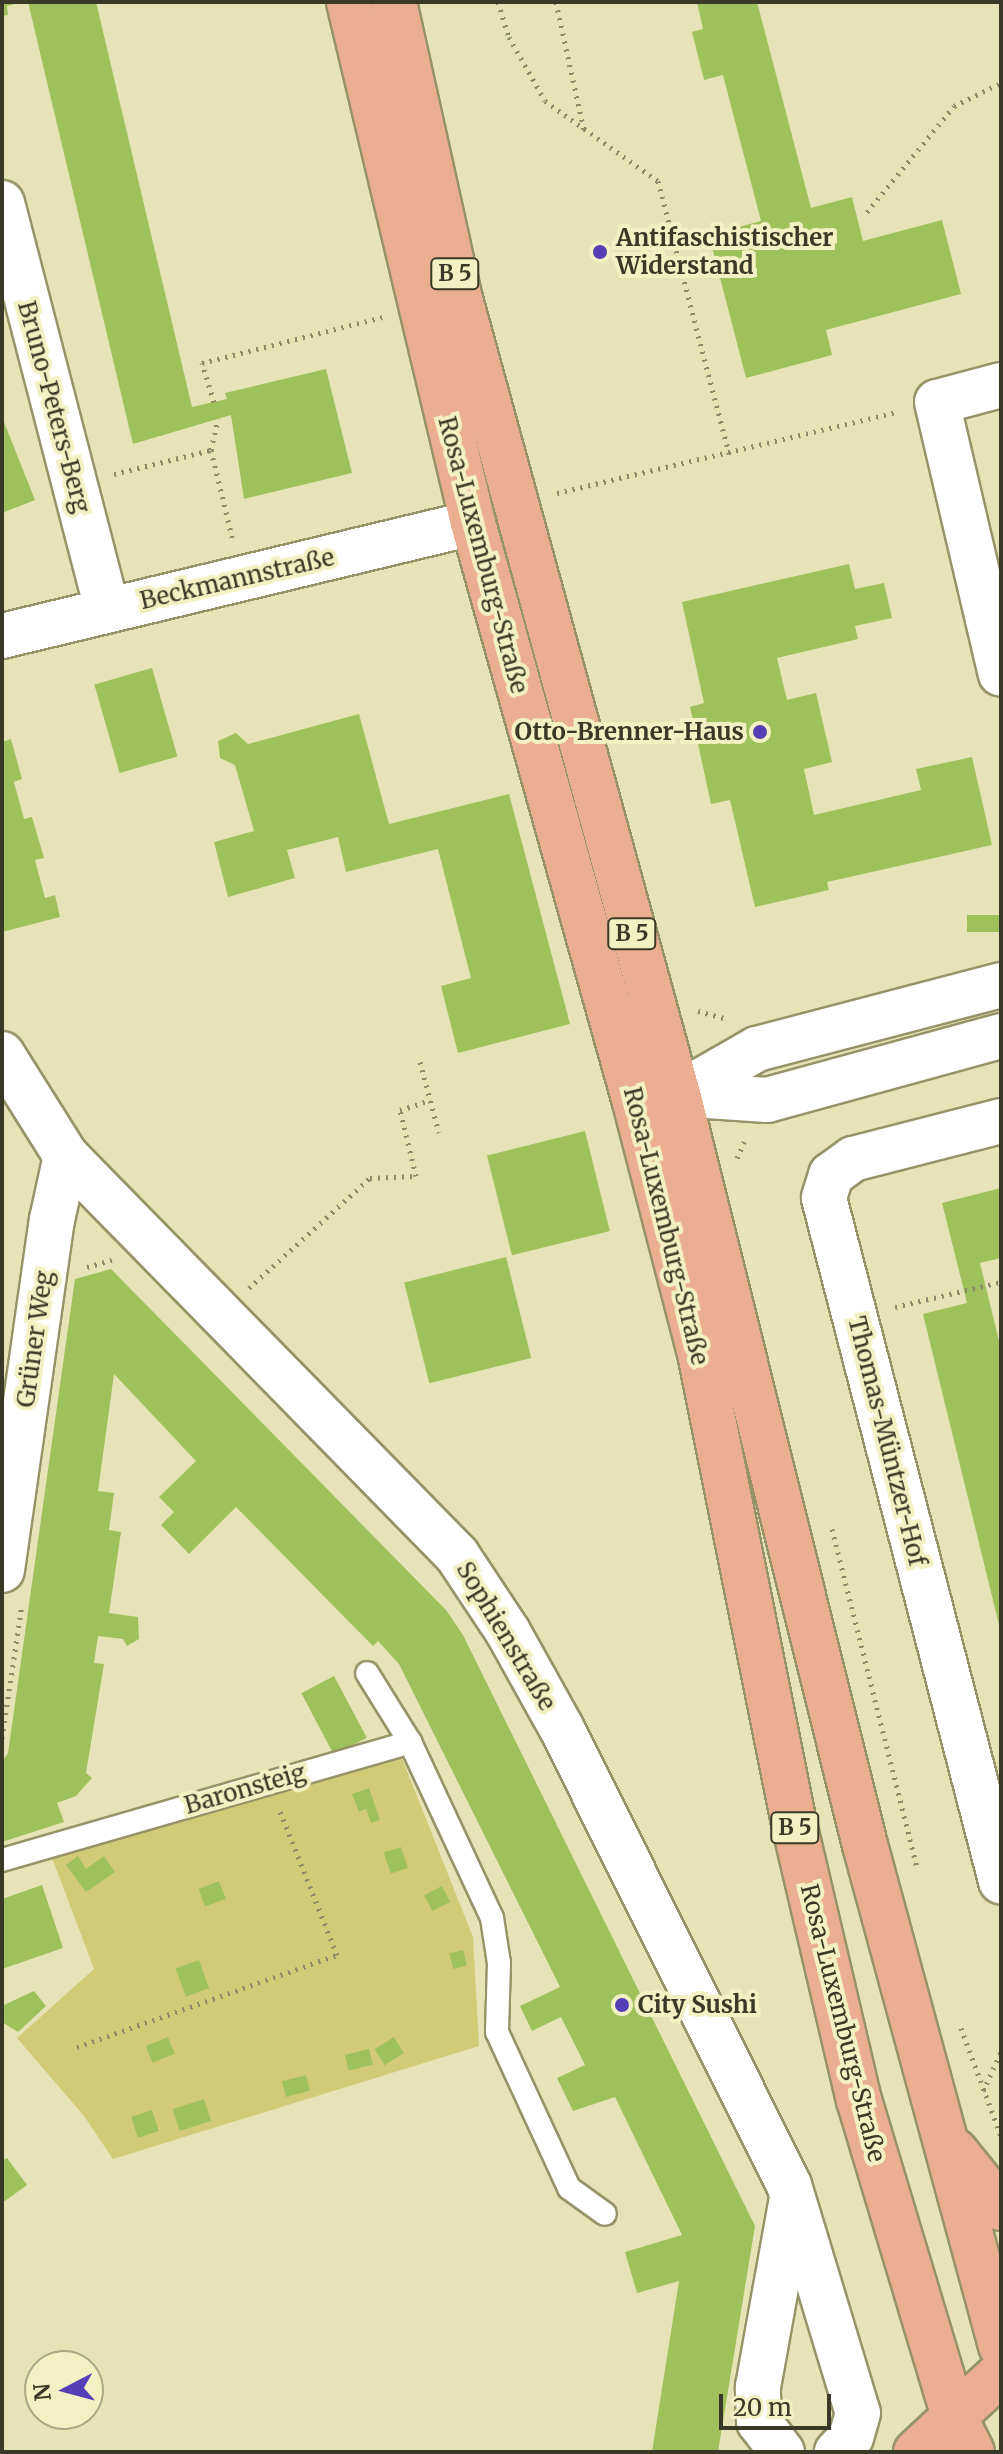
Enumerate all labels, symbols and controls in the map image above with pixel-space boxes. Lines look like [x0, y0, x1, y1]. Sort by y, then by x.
place label: Antifaschistischer Widerstand [616, 224, 833, 280]
marker: Antifaschistischer Widerstand [591, 243, 609, 261]
road number: B 5 [429, 256, 481, 292]
street label: Bruno-Peters-Berg [12, 298, 96, 516]
street label: Rosa-Luxemburg-Straße [432, 413, 534, 697]
street label: Beckmannstraße [137, 543, 337, 615]
place label: Otto-Brenner-Haus [515, 718, 744, 746]
marker: Otto-Brenner-Haus [751, 723, 769, 741]
road number: B 5 [606, 916, 658, 952]
street label: Rosa-Luxemburg-Straße [618, 1084, 714, 1368]
street label: Grüner Weg [11, 1269, 59, 1409]
street label: Thomas-Müntzer-Hof [842, 1313, 932, 1569]
street label: Sophienstraße [450, 1557, 562, 1715]
street label: Baronsteig [181, 1758, 309, 1820]
road number: B 5 [769, 1810, 821, 1846]
street label: Rosa-Luxemburg-Straße [795, 1881, 891, 2165]
place label: City Sushi [638, 1991, 757, 2019]
marker: City Sushi [613, 1996, 631, 2014]
north arrow [24, 2350, 104, 2430]
scale bar [723, 2378, 835, 2428]
text: N [27, 2382, 57, 2402]
text: 20 m [733, 2392, 792, 2423]

